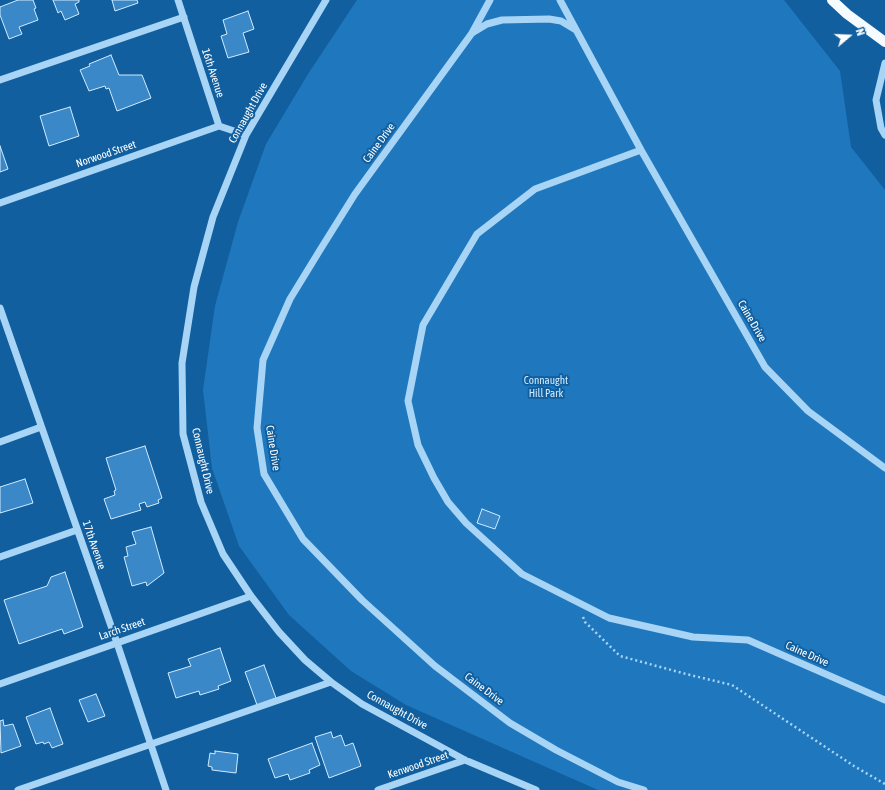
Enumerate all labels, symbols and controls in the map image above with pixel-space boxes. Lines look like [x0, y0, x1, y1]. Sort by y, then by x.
north arrow [829, 16, 869, 56]
text: N [854, 27, 867, 37]
street label: 16th Avenue [199, 47, 227, 99]
street label: Connaught Drive [226, 80, 270, 146]
street label: Caine Drive [360, 121, 398, 165]
street label: Norwood Street [74, 138, 138, 170]
street label: Caine Drive [735, 298, 769, 344]
park label: Connaught Hill Park [524, 374, 568, 400]
street label: Caine Drive [263, 424, 283, 472]
street label: Connaught Drive [189, 427, 217, 495]
street label: 17th Avenue [79, 519, 109, 571]
street label: Larch Street [97, 615, 147, 643]
street label: Caine Drive [783, 639, 831, 669]
street label: Caine Drive [462, 670, 506, 708]
street label: Connaught Drive [364, 688, 430, 732]
street label: Kenwood Street [386, 748, 450, 782]

